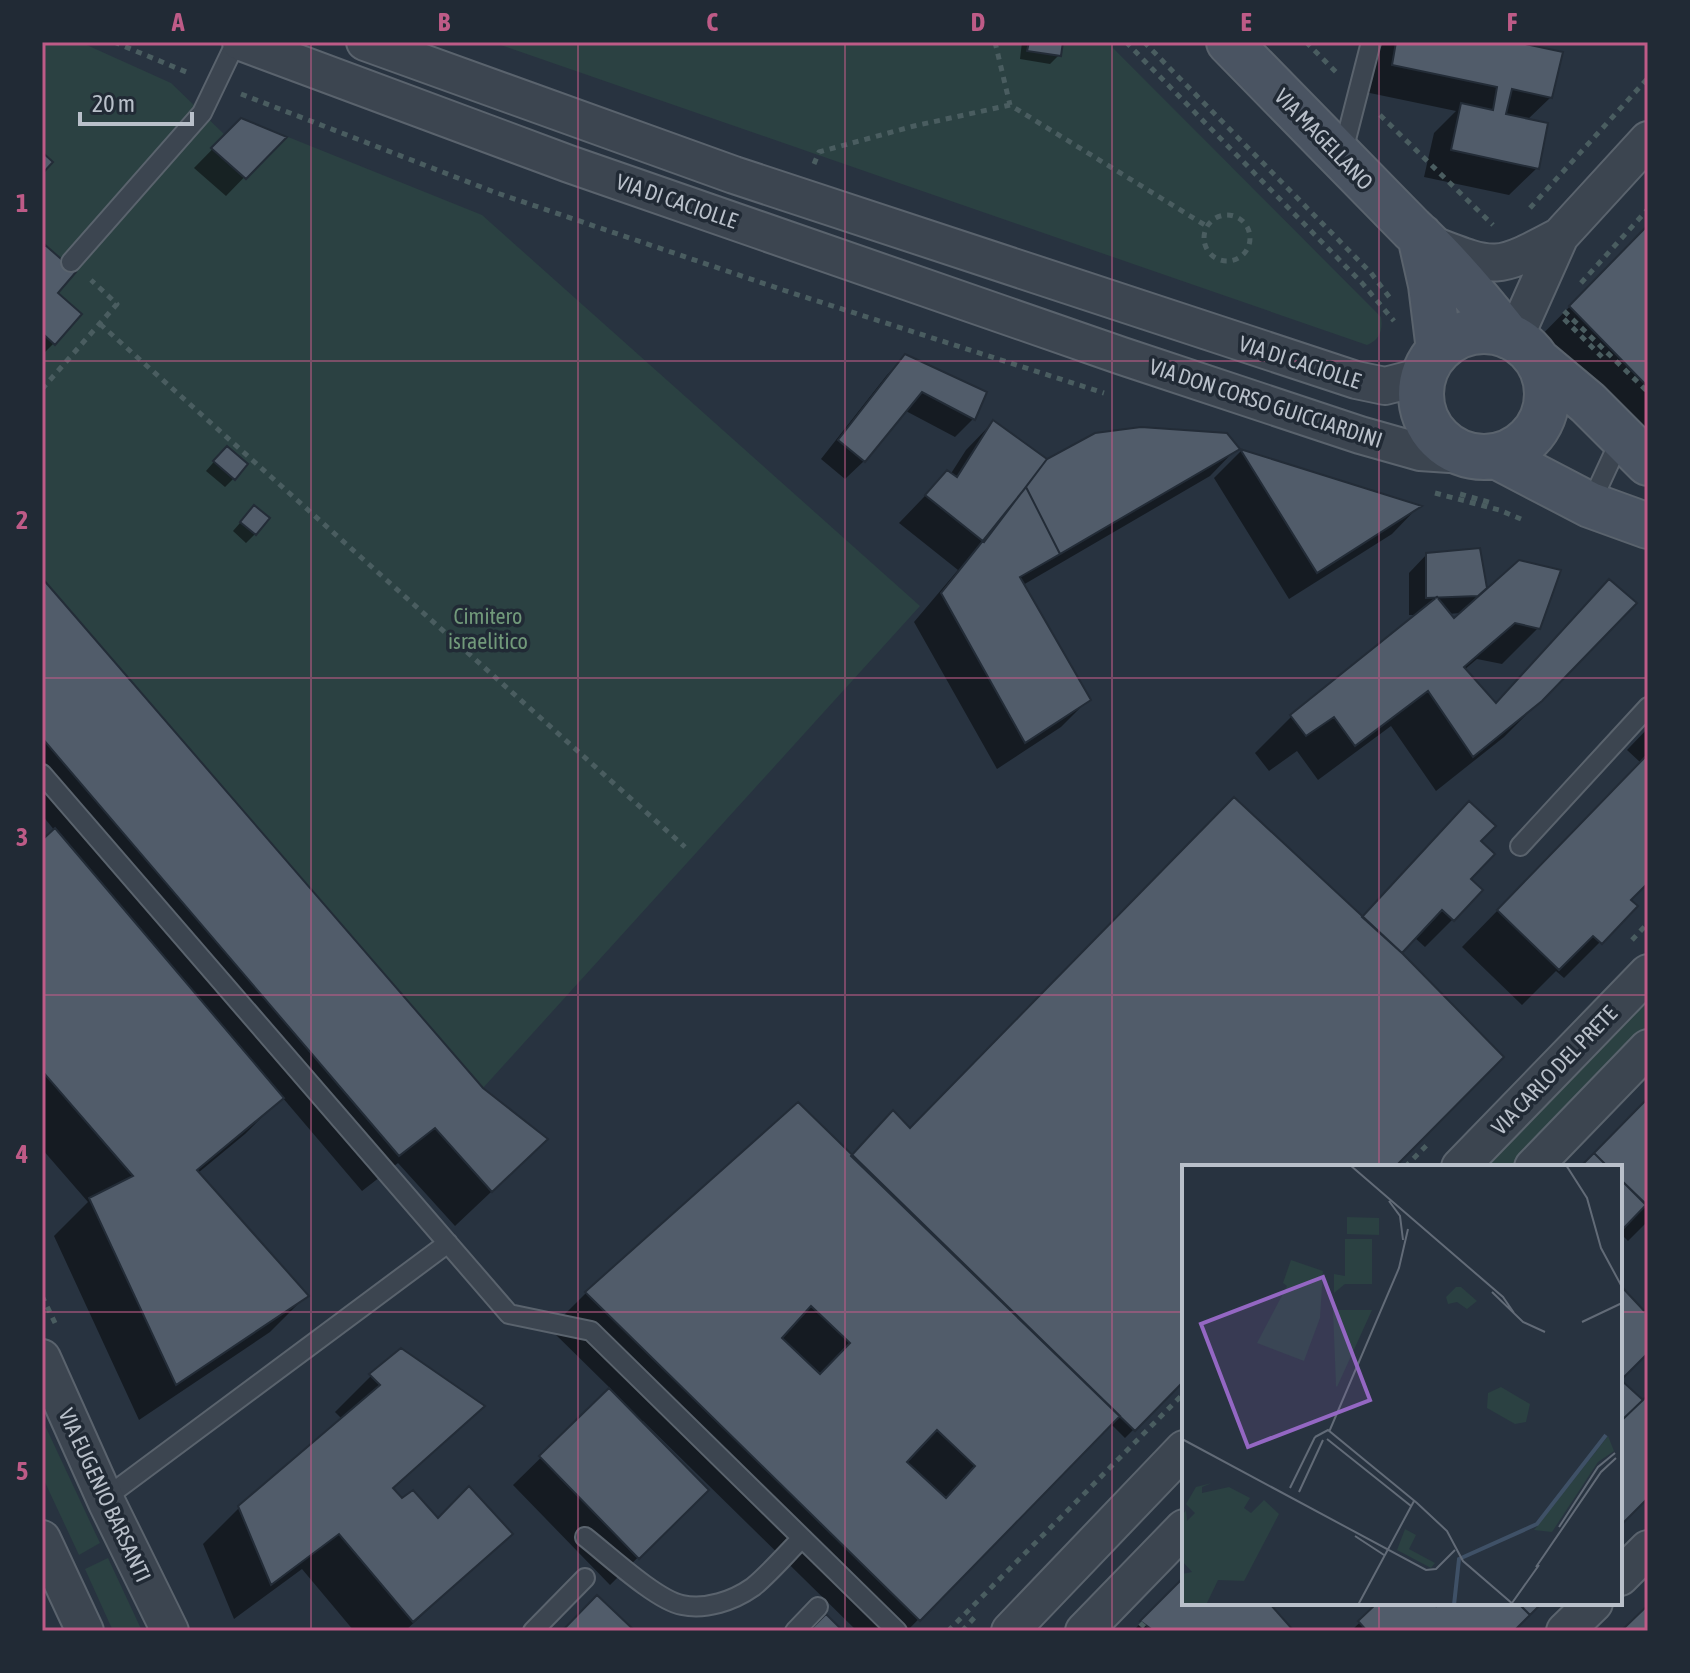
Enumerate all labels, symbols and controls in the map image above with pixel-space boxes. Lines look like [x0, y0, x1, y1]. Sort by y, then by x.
text: A [171, 7, 185, 37]
text: B [438, 7, 451, 37]
text: C [706, 7, 718, 37]
text: D [971, 7, 985, 37]
text: E [1240, 7, 1252, 37]
text: F [1507, 7, 1518, 37]
scale bar [80, 76, 192, 126]
street label: VIA MAGELLANO [1269, 83, 1379, 195]
text: 20 m [92, 90, 135, 117]
street label: VIA DI CACIOLLE [613, 168, 742, 234]
text: 1 [16, 188, 28, 218]
street label: VIA DI CACIOLLE [1236, 330, 1365, 394]
street label: VIA DON CORSO GUICCIARDINI [1146, 353, 1386, 453]
text: 2 [16, 505, 28, 535]
park label: Cimitero israelitico [448, 603, 528, 654]
text: 3 [16, 822, 28, 852]
street label: VIA CARLO DEL PRETE [1486, 1000, 1623, 1140]
text: 4 [15, 1139, 28, 1169]
inset map [1182, 1165, 1622, 1605]
street label: VIA EUGENIO BARSANTI [53, 1404, 157, 1586]
text: 5 [16, 1456, 28, 1486]

